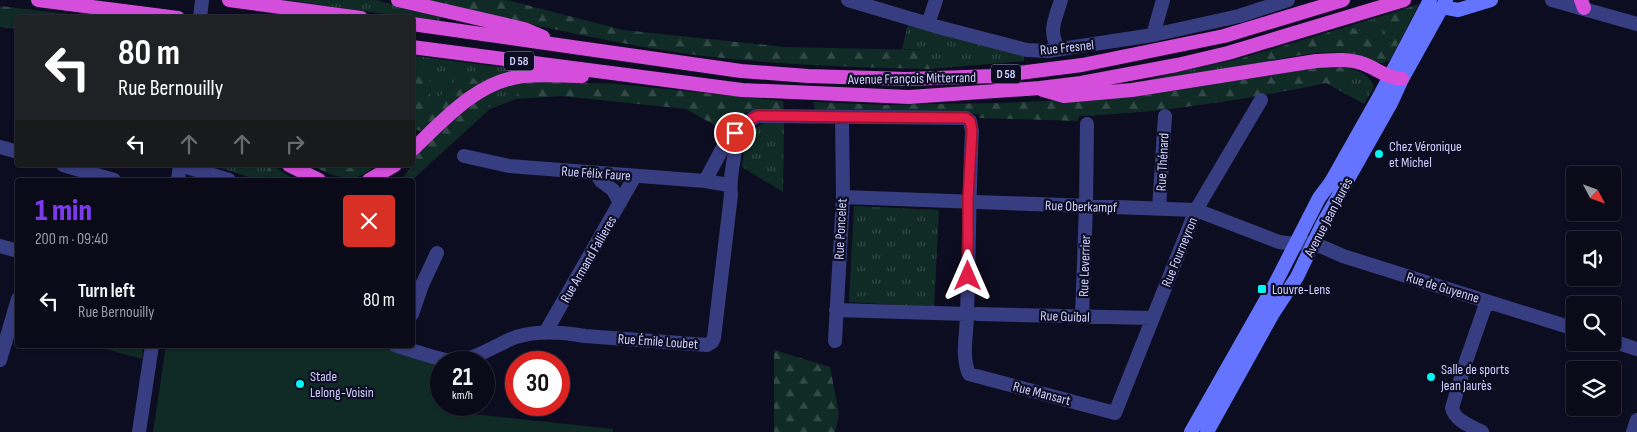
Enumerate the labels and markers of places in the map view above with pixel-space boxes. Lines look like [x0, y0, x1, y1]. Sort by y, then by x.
pin [714, 112, 756, 154]
place label: Chez Véronique et Michel [1389, 138, 1462, 171]
marker: Chez Véronique et Michel [1373, 148, 1385, 160]
place label: Louvre-Lens [1272, 281, 1330, 298]
marker: Louvre-Lens [1256, 283, 1268, 295]
place label: Salle de sports Jean Jaurès [1440, 361, 1509, 394]
place label: Stade Lelong-Voisin [310, 368, 374, 401]
marker: Salle de sports Jean Jaurès [1425, 371, 1437, 383]
marker: Stade Lelong-Voisin [294, 378, 306, 390]

